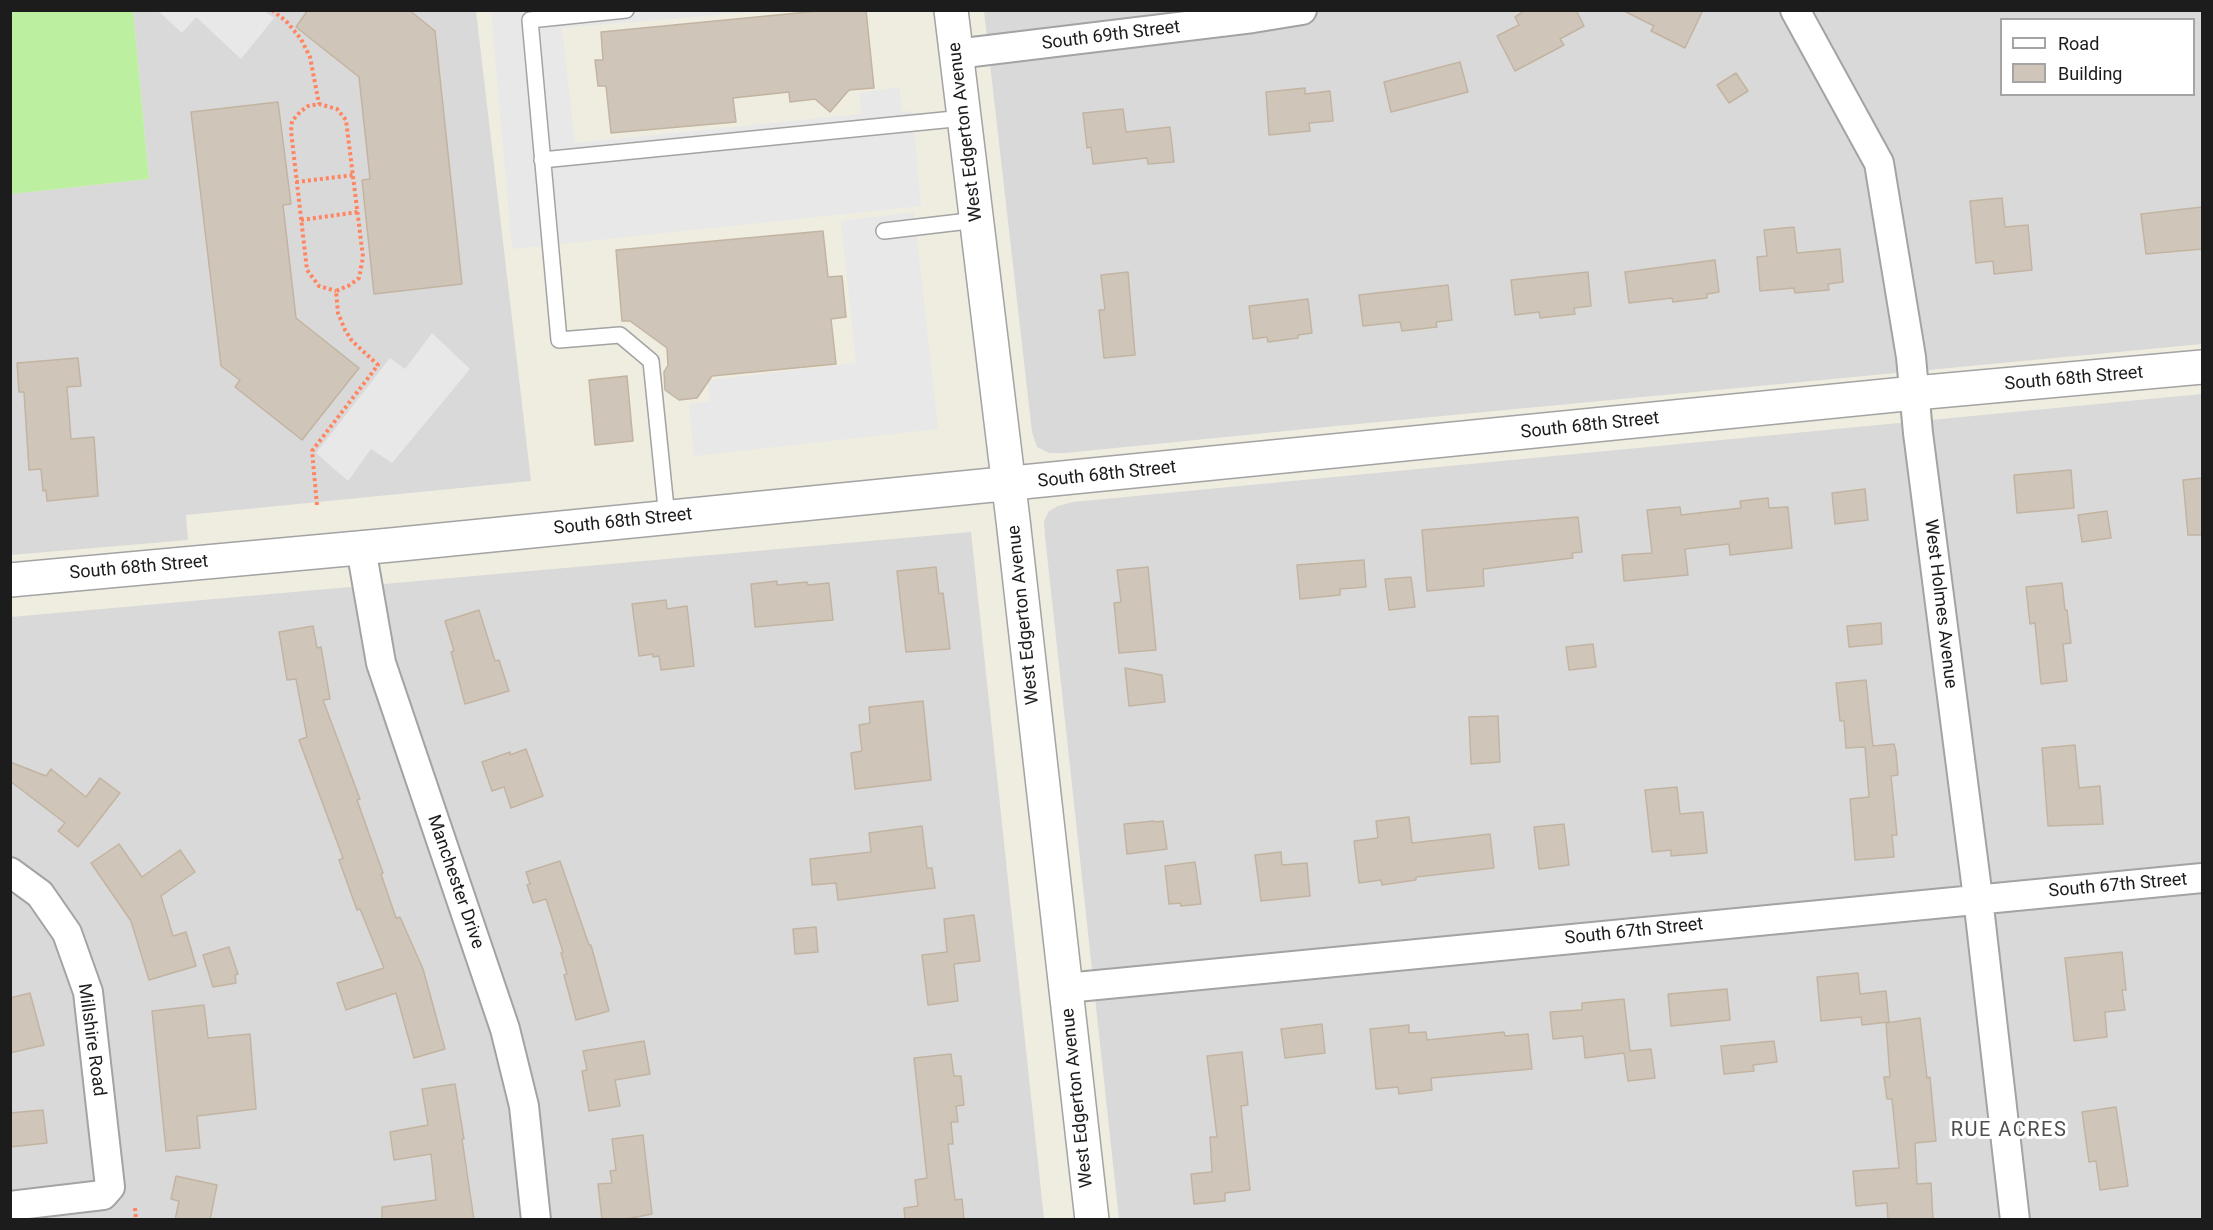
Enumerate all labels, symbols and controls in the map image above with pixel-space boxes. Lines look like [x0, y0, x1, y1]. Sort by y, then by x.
street label: South 69th Street [1041, 17, 1181, 55]
legend [2000, 18, 2195, 96]
text: Road [2058, 33, 2099, 54]
street label: West Edgerton Avenue [944, 41, 988, 223]
text: Building [2058, 63, 2122, 84]
street label: South 68th Street [2004, 362, 2144, 396]
street label: South 68th Street [1520, 408, 1660, 444]
street label: South 68th Street [1037, 457, 1177, 493]
street label: South 68th Street [553, 504, 693, 540]
street label: West Holmes Avenue [1919, 518, 1961, 690]
street label: West Edgerton Avenue [1004, 524, 1044, 706]
street label: South 68th Street [69, 551, 209, 585]
street label: Manchester Drive [422, 812, 488, 952]
street label: South 67th Street [2048, 869, 2188, 903]
street label: South 67th Street [1564, 914, 1704, 950]
street label: Millshire Road [72, 982, 110, 1098]
street label: West Edgerton Avenue [1058, 1007, 1098, 1189]
district label: RUE ACRES [1951, 1119, 2067, 1143]

